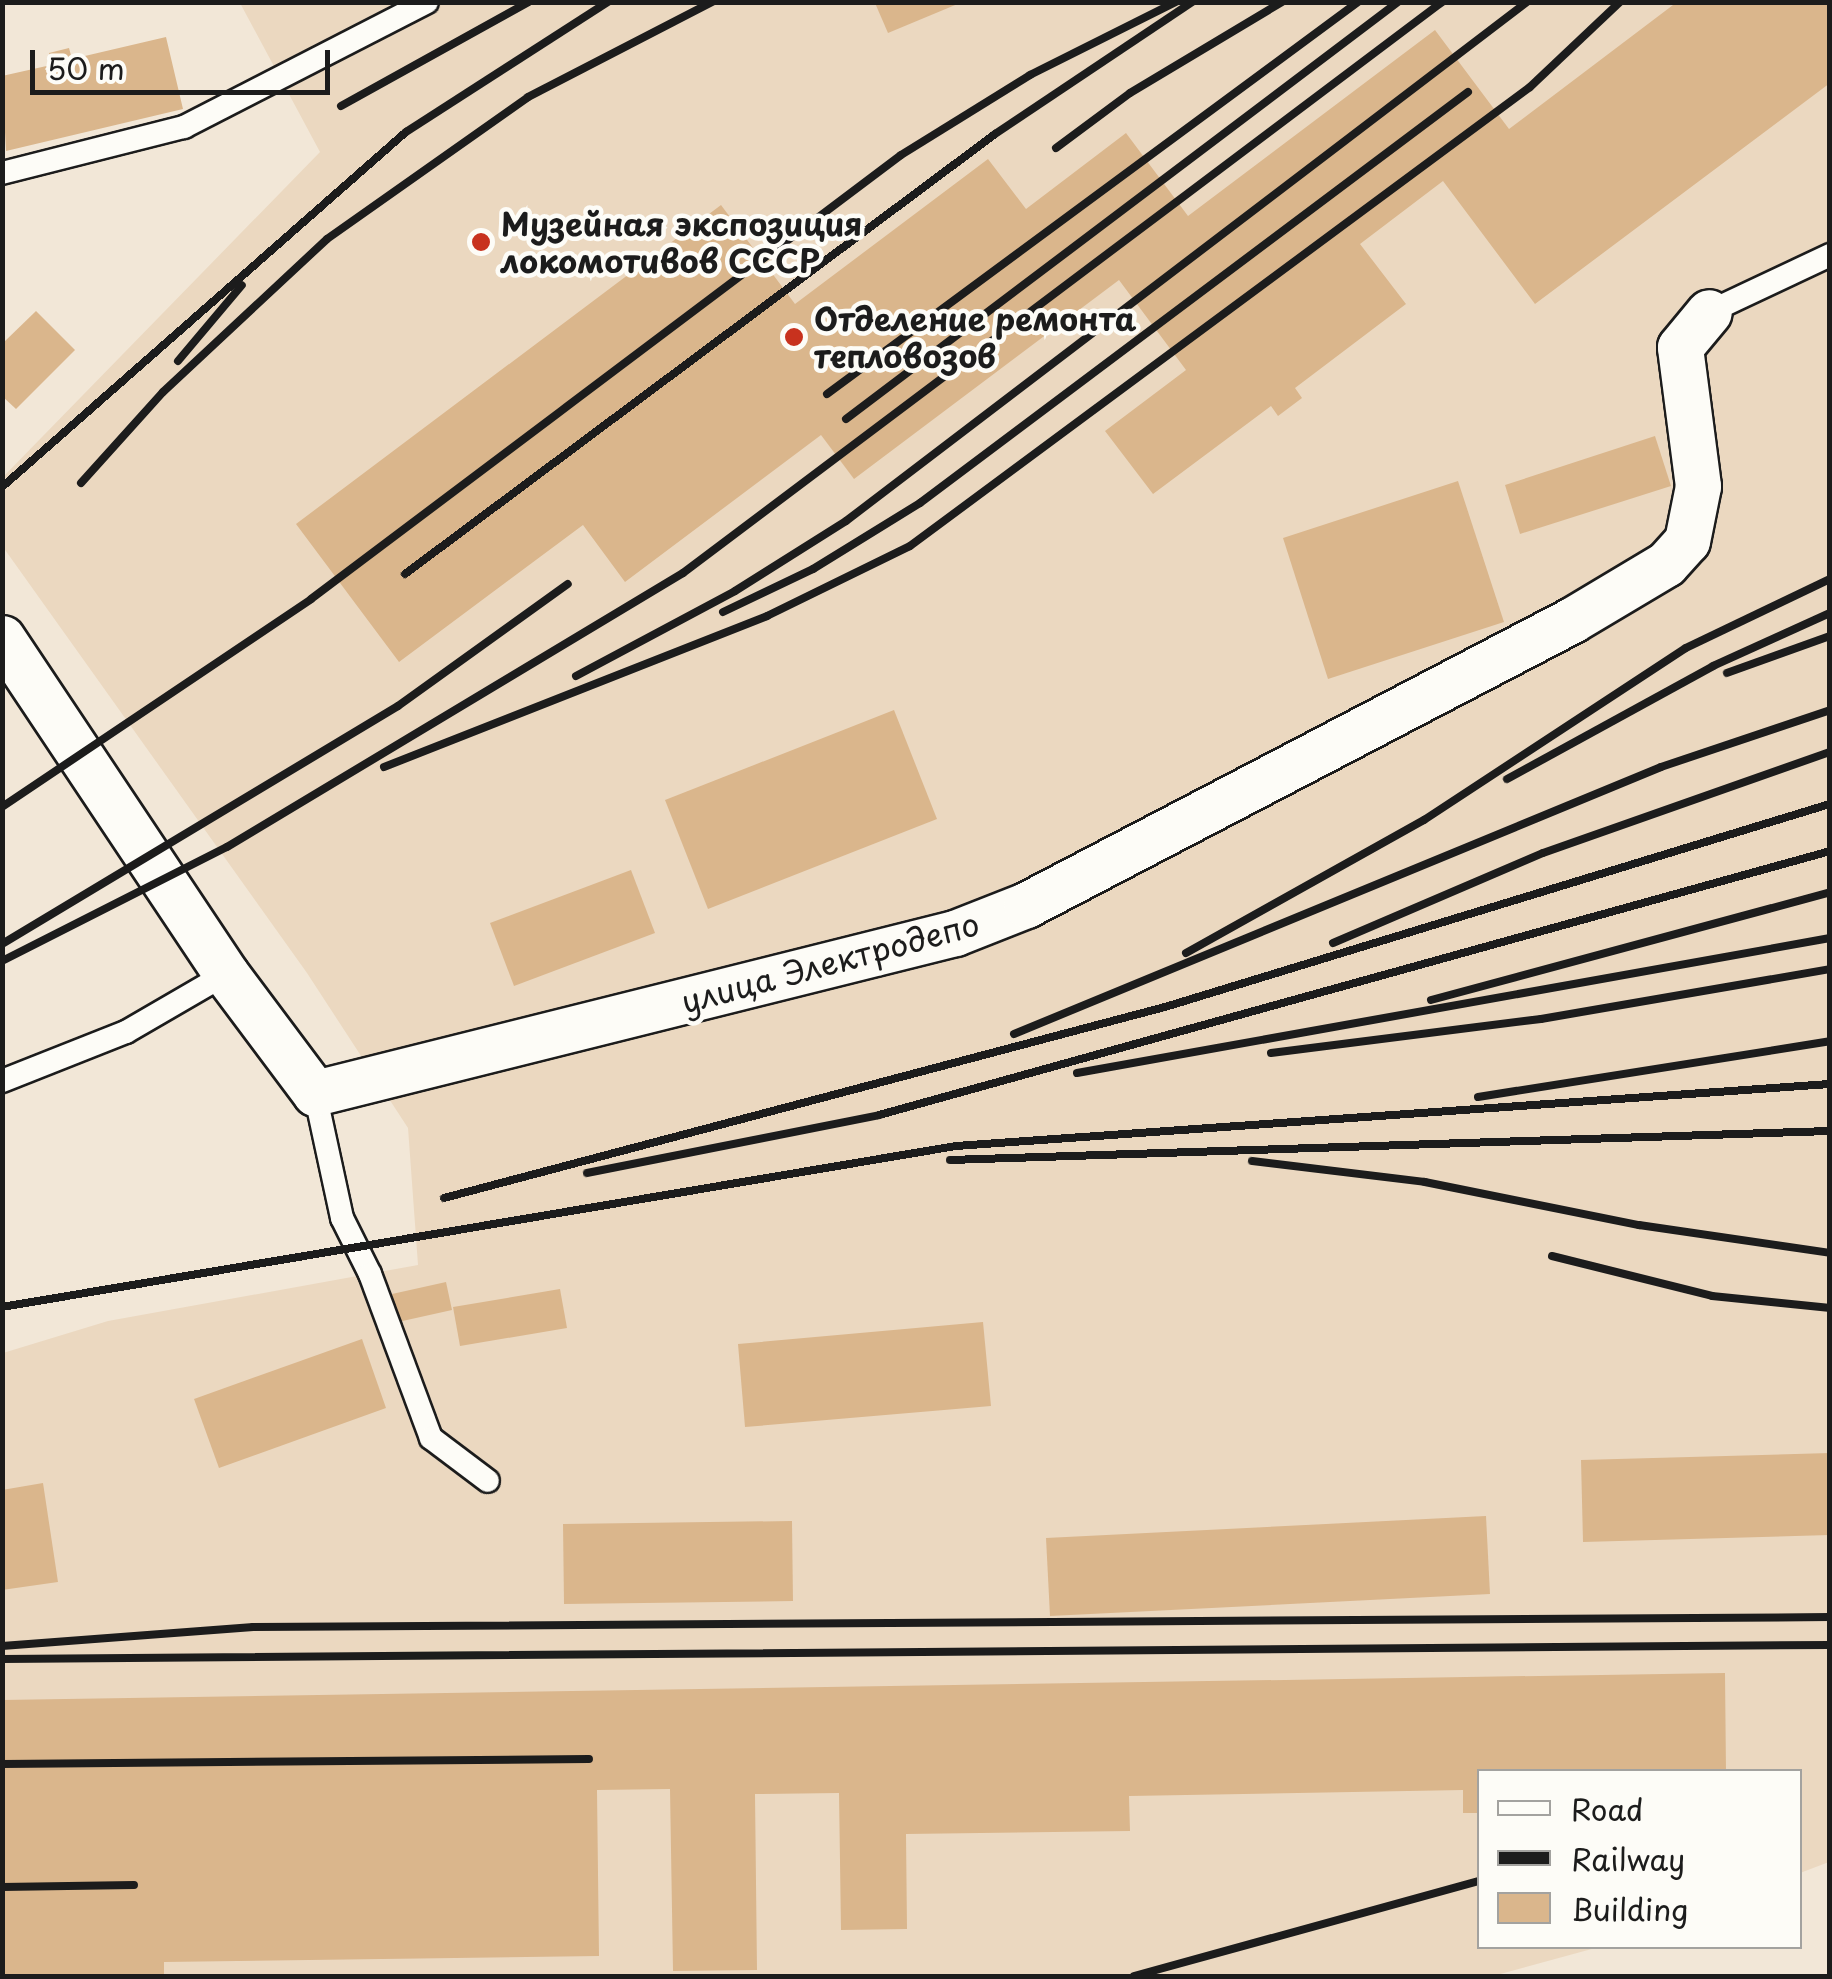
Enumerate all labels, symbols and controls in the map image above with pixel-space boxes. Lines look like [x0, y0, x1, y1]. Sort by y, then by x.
scale bar [35, 30, 335, 92]
text: 50 m [47, 45, 125, 90]
place label: Музейная экспозиция локомотивов СССР [501, 205, 861, 280]
marker: Музейная экспозиция локомотивов СССР [470, 231, 492, 253]
place label: Отделение ремонта тепловозов [814, 300, 1137, 375]
marker: Отделение ремонта тепловозов [783, 326, 805, 348]
street label: улица Электродепо [676, 904, 984, 1020]
legend [1477, 1769, 1802, 1949]
text: Road [1571, 1786, 1644, 1831]
text: Railway [1571, 1836, 1685, 1881]
text: Building [1571, 1886, 1688, 1931]

